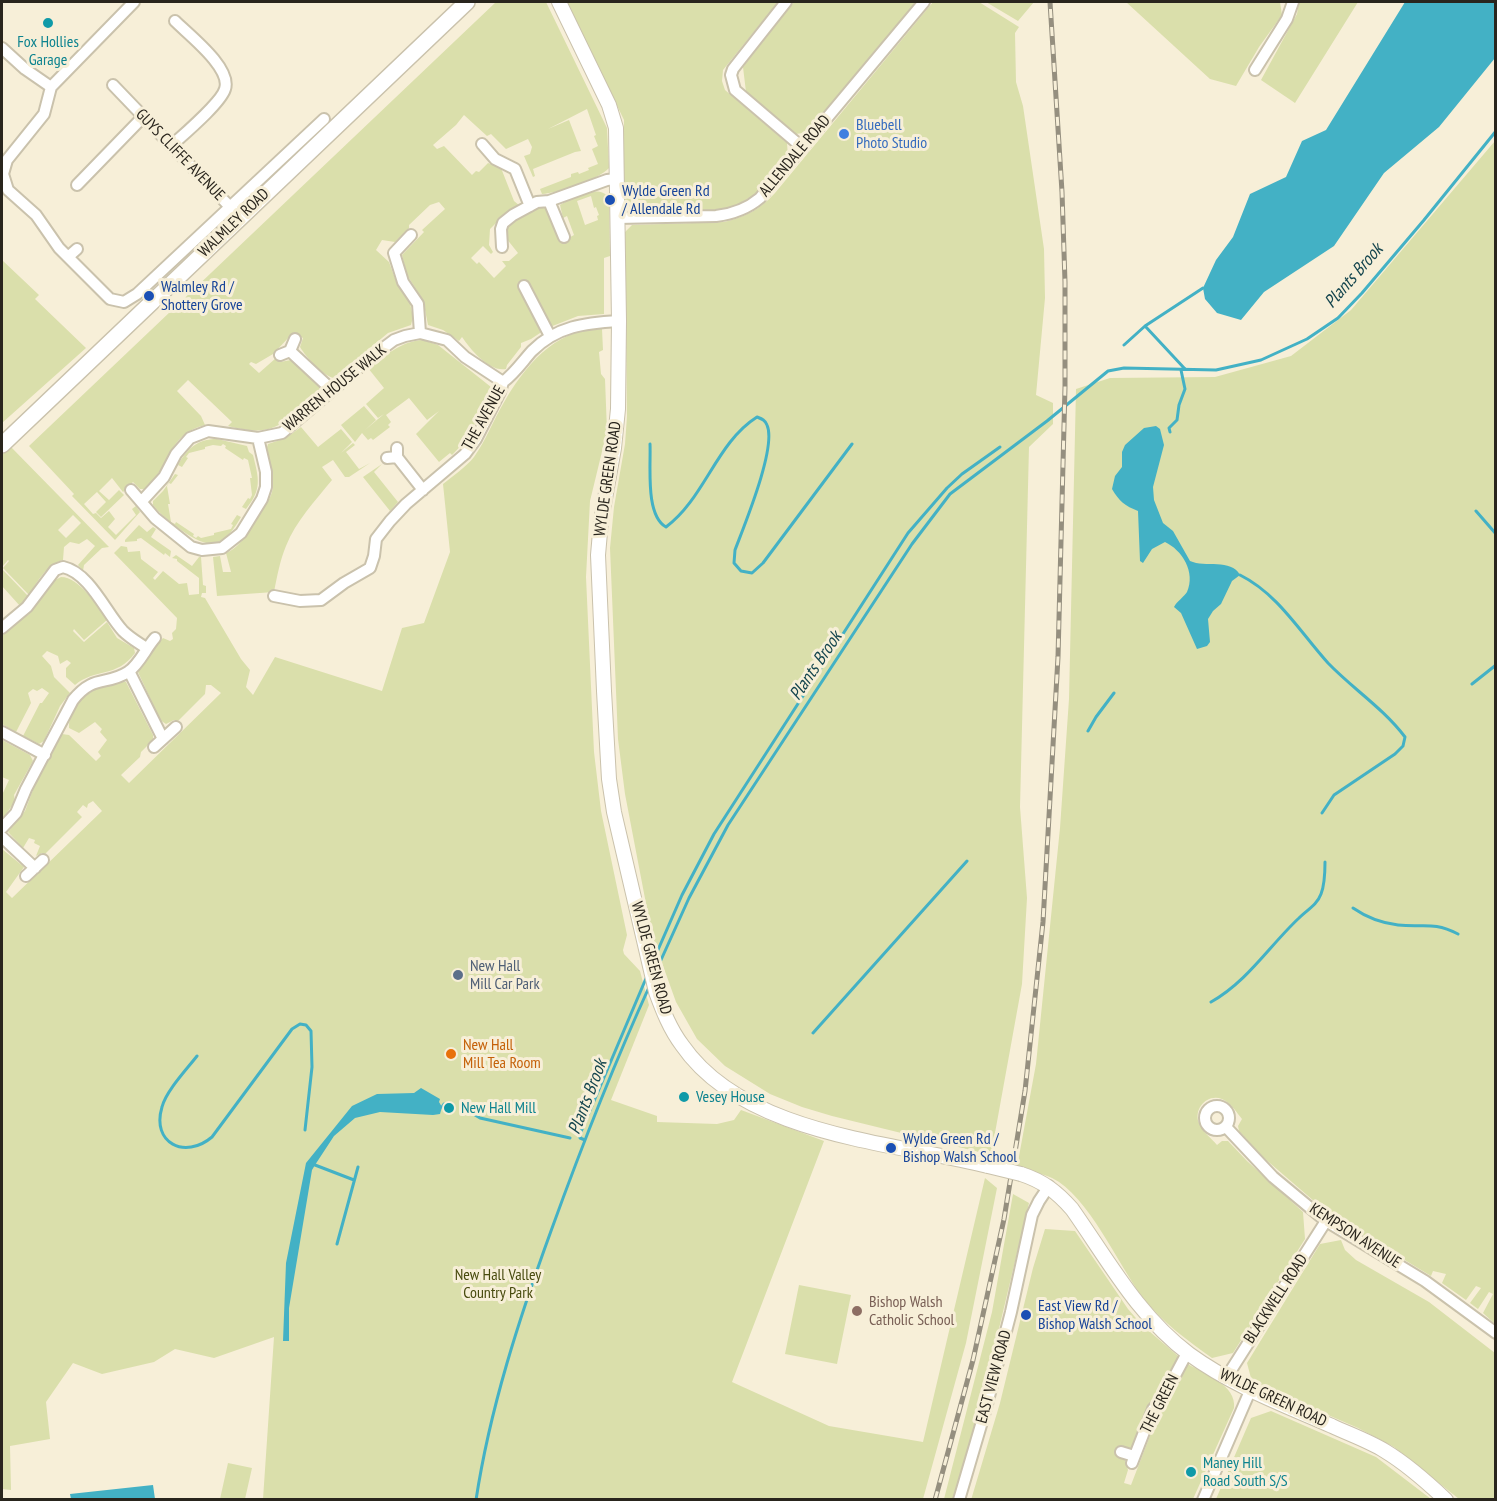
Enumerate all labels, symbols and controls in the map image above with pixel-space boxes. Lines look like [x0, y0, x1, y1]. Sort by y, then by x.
marker: Fox Hollies Garage [41, 16, 55, 30]
place label: Fox Hollies Garage [17, 32, 79, 70]
street label: GUYS CLIFFE AVENUE [131, 105, 229, 205]
street label: ALLENDALE ROAD [755, 111, 835, 201]
place label: Bluebell Photo Studio [856, 115, 927, 153]
marker: Bluebell Photo Studio [837, 127, 851, 141]
place label: Wylde Green Rd / Allendale Rd [622, 181, 710, 219]
street label: WALMLEY ROAD [195, 185, 273, 261]
marker: Wylde Green Rd / Allendale Rd [603, 193, 617, 207]
water label: Plants Brook [1320, 239, 1388, 313]
place label: Walmley Rd / Shottery Grove [161, 277, 243, 315]
marker: Walmley Rd / Shottery Grove [142, 289, 156, 303]
street label: WARREN HOUSE WALK [279, 340, 391, 436]
street label: THE AVENUE [458, 382, 510, 454]
street label: WYLDE GREEN ROAD [590, 420, 626, 538]
water label: Plants Brook [785, 628, 847, 704]
street label: WYLDE GREEN ROAD [627, 899, 675, 1017]
place label: New Hall Mill Car Park [470, 956, 540, 994]
marker: New Hall Mill Car Park [451, 968, 465, 982]
place label: New Hall Mill Tea Room [463, 1035, 541, 1073]
marker: New Hall Mill Tea Room [444, 1047, 458, 1061]
water label: Plants Brook [564, 1057, 612, 1137]
place label: Vesey House [696, 1087, 765, 1107]
marker: Vesey House [677, 1090, 691, 1104]
place label: New Hall Mill [461, 1098, 536, 1118]
marker: New Hall Mill [442, 1101, 456, 1115]
place label: Wylde Green Rd / Bishop Walsh School [903, 1129, 1017, 1167]
marker: Wylde Green Rd / Bishop Walsh School [884, 1141, 898, 1155]
street label: KEMPSON AVENUE [1306, 1199, 1404, 1273]
street label: BLACKWELL ROAD [1240, 1251, 1312, 1347]
park label: New Hall Valley Country Park [455, 1265, 541, 1303]
place label: Bishop Walsh Catholic School [869, 1292, 954, 1330]
place label: East View Rd / Bishop Walsh School [1038, 1296, 1152, 1334]
marker: Bishop Walsh Catholic School [850, 1304, 864, 1318]
marker: East View Rd / Bishop Walsh School [1019, 1308, 1033, 1322]
street label: EAST VIEW ROAD [972, 1328, 1016, 1426]
street label: WYLDE GREEN ROAD [1216, 1365, 1330, 1431]
street label: THE GREEN [1137, 1371, 1183, 1437]
place label: Maney Hill Road South S/S [1203, 1453, 1288, 1491]
marker: Maney Hill Road South S/S [1184, 1465, 1198, 1479]

